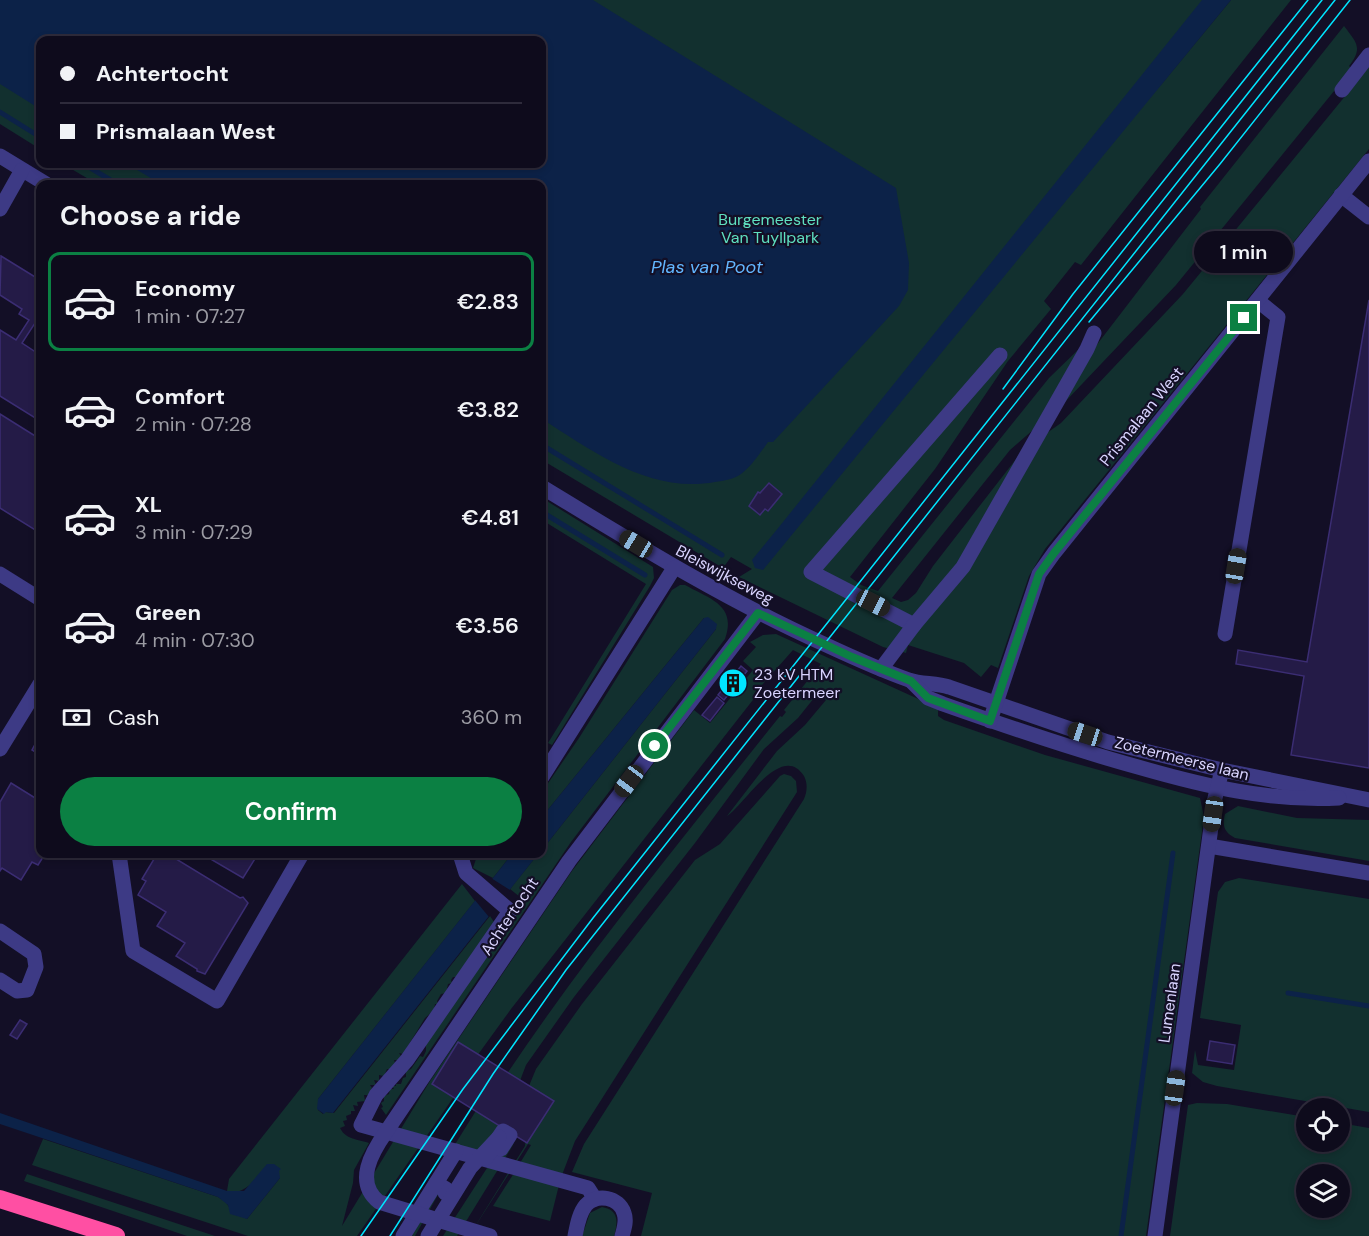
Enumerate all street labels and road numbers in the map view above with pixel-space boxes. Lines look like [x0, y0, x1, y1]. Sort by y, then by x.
street label: Prismalaan West [1095, 362, 1188, 470]
street label: Bleiswijkseweg [672, 540, 777, 609]
street label: Zoetermeerse laan [1112, 732, 1251, 785]
street label: Achtertocht [476, 873, 543, 959]
street label: Lumenlaan [1154, 962, 1185, 1044]

